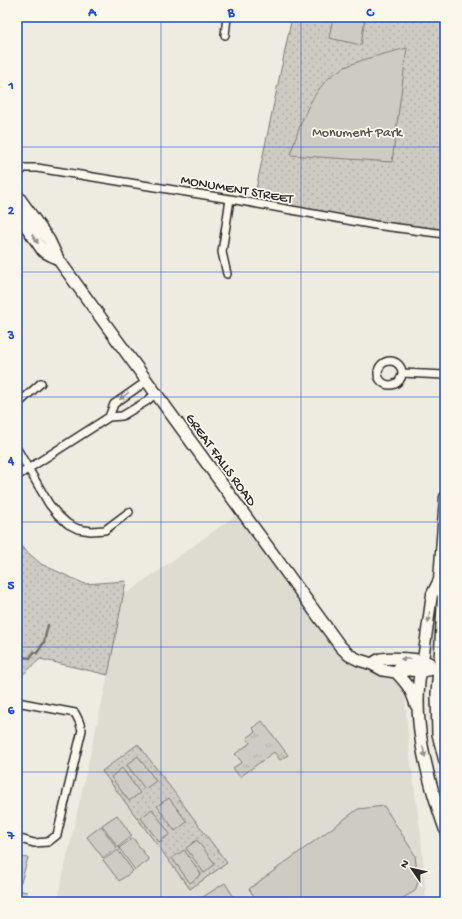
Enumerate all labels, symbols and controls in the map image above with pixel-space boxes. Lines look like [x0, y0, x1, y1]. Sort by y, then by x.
text: A [87, 6, 97, 21]
text: B [227, 6, 236, 21]
text: C [365, 6, 375, 21]
text: 1 [7, 79, 14, 94]
park label: Monument Park [312, 125, 404, 142]
street label: MONUMENT STREET [179, 172, 295, 209]
text: 2 [8, 204, 15, 219]
one-way arrow [31, 234, 39, 244]
text: 3 [7, 329, 15, 344]
one-way arrow [119, 392, 130, 400]
street label: GREAT FALLS ROAD [181, 411, 260, 511]
text: 4 [7, 454, 15, 469]
text: 5 [8, 579, 15, 594]
one-way arrow [426, 611, 432, 623]
one-way arrow [399, 656, 412, 662]
text: 6 [8, 704, 15, 719]
one-way arrow [422, 746, 428, 758]
text: 7 [7, 829, 16, 844]
north arrow [392, 849, 432, 889]
text: N [398, 858, 412, 871]

